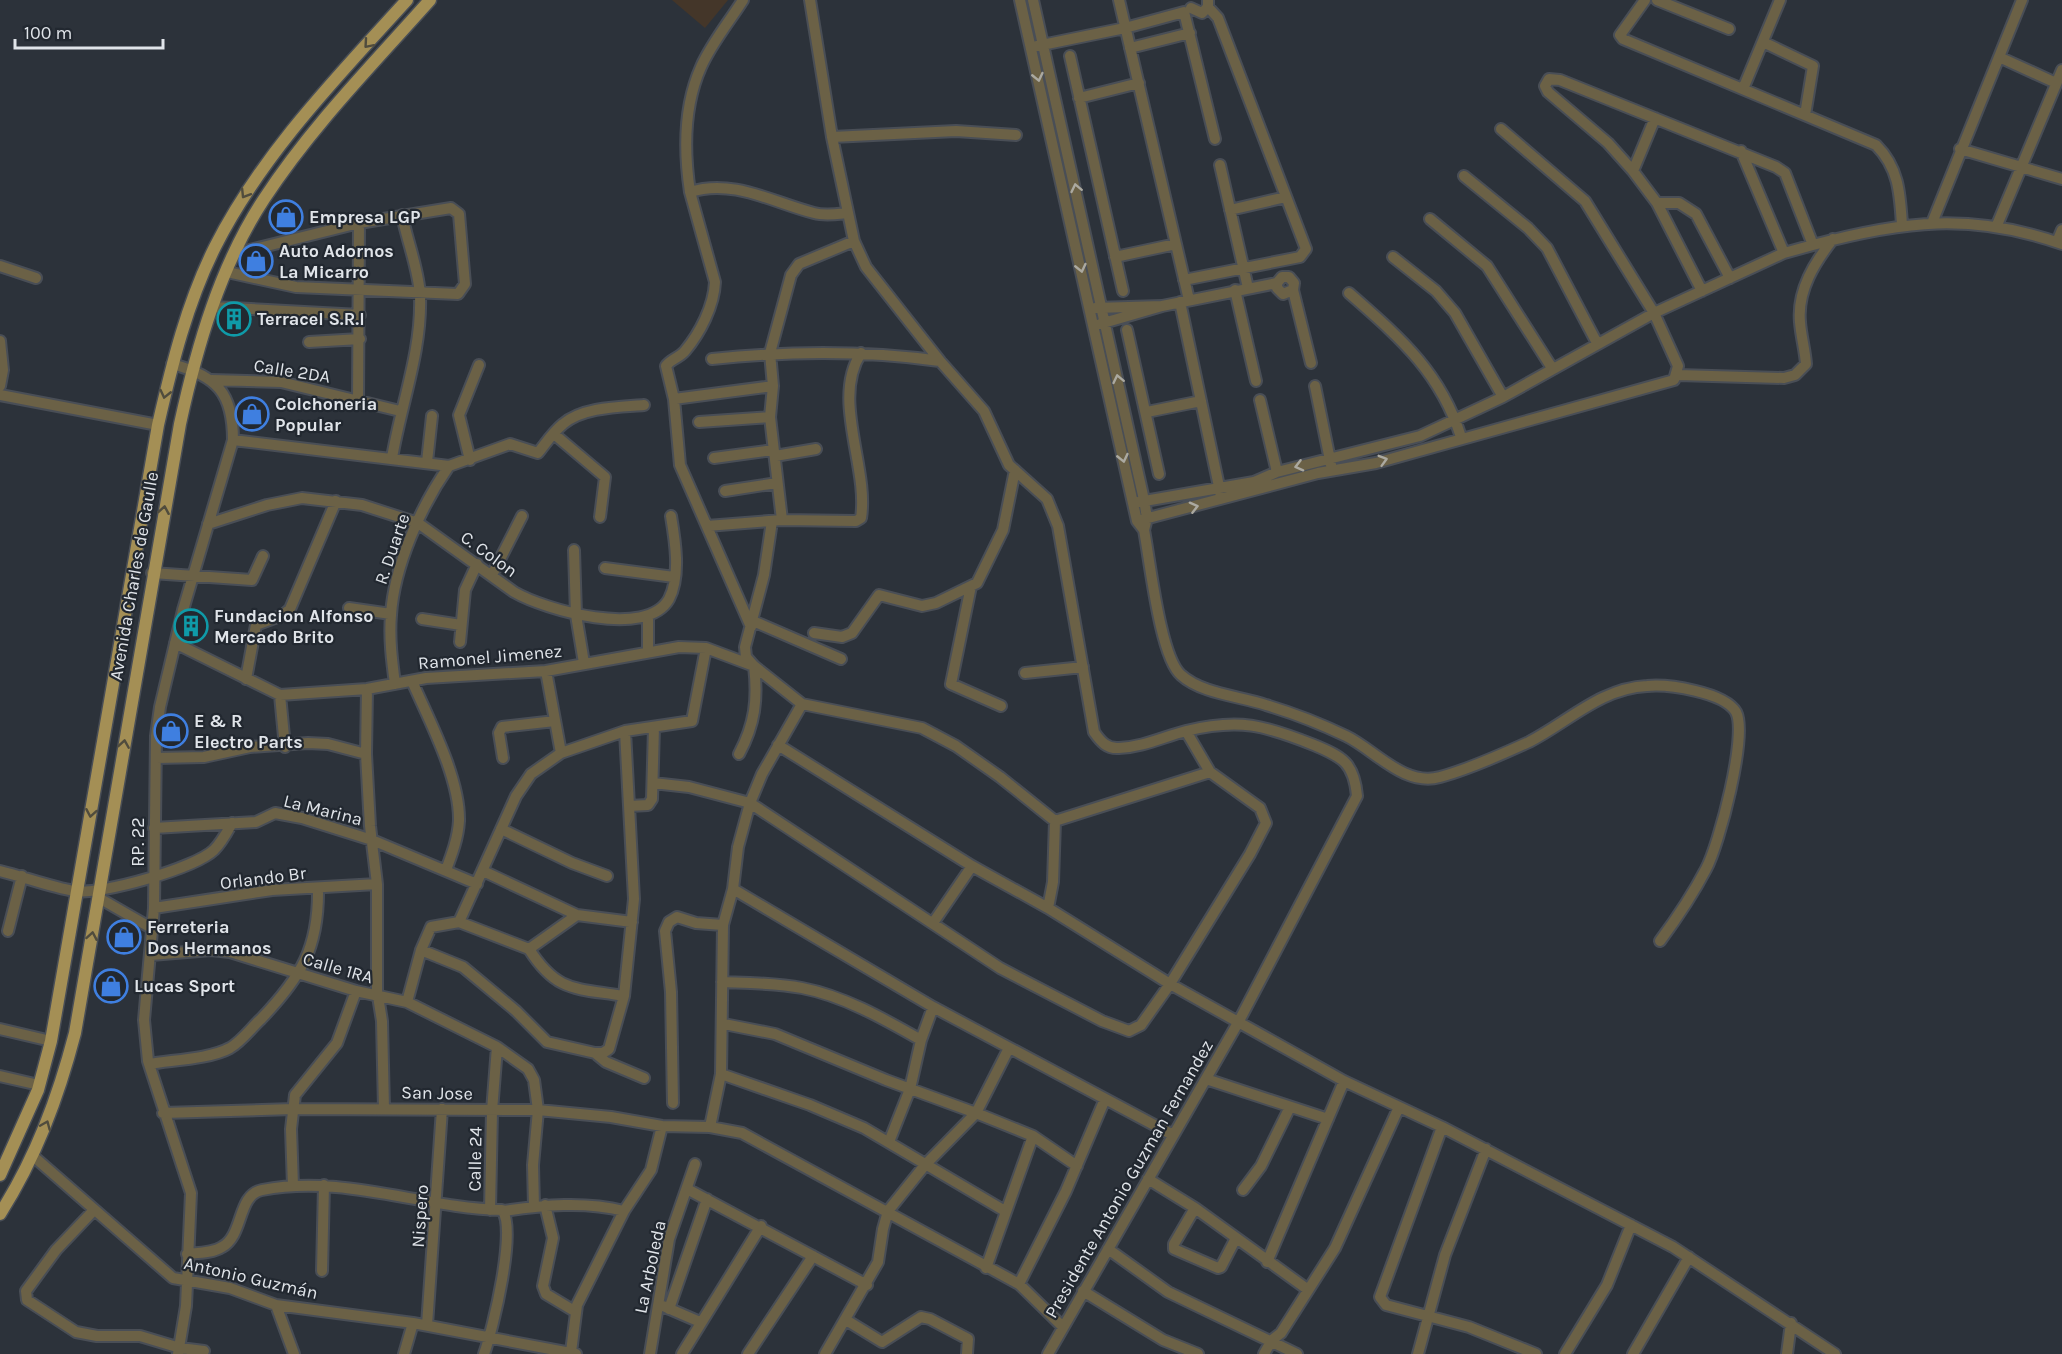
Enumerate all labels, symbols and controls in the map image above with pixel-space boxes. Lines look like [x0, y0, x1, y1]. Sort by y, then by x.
scale bar [15, 12, 164, 50]
text: 100 m [24, 22, 72, 44]
one-way arrow [364, 37, 375, 48]
one-way arrow [1030, 72, 1043, 82]
one-way arrow [1070, 183, 1083, 193]
one-way arrow [241, 188, 252, 199]
shop icon: Empresa LGP [268, 199, 304, 235]
place label: Empresa LGP [309, 206, 420, 228]
place label: Auto Adornos La Micarro [279, 240, 394, 283]
shop icon: Auto Adornos La Micarro [238, 243, 274, 279]
one-way arrow [1073, 262, 1086, 272]
building icon: Terracel S.R.I [216, 301, 252, 337]
place label: Terracel S.R.I [257, 308, 365, 330]
street label: Calle 2DA [252, 354, 332, 388]
one-way arrow [1112, 374, 1125, 384]
one-way arrow [159, 389, 172, 399]
place label: Colchoneria Popular [275, 393, 377, 436]
shop icon: Colchoneria Popular [234, 396, 270, 432]
one-way arrow [1116, 453, 1129, 463]
one-way arrow [1377, 455, 1388, 467]
one-way arrow [1295, 458, 1305, 471]
street label: Avenida Charles de Gaulle [105, 470, 163, 682]
one-way arrow [1189, 501, 1199, 514]
one-way arrow [157, 505, 170, 515]
street label: R. Duarte [370, 511, 414, 587]
street label: C. Colon [456, 526, 522, 582]
place label: Fundacion Alfonso Mercado Brito [214, 605, 373, 648]
building icon: Fundacion Alfonso Mercado Brito [173, 608, 209, 644]
street label: Ramonel Jimenez [417, 640, 563, 674]
place label: E & R Electro Parts [194, 710, 303, 753]
shop icon: E & R Electro Parts [153, 713, 189, 749]
one-way arrow [117, 739, 130, 749]
street label: La Marina [281, 790, 365, 830]
one-way arrow [85, 808, 98, 818]
street label: RP. 22 [127, 817, 149, 867]
street label: Orlando Br [219, 862, 308, 894]
place label: Ferreteria Dos Hermanos [147, 916, 271, 959]
shop icon: Ferreteria Dos Hermanos [106, 919, 142, 955]
one-way arrow [86, 932, 98, 941]
street label: Calle 1RA [300, 948, 376, 988]
shop icon: Lucas Sport [93, 968, 129, 1004]
place label: Lucas Sport [134, 975, 235, 997]
street label: Presidente Antonio Guzman Fernandez [1040, 1036, 1218, 1322]
street label: San Jose [401, 1081, 473, 1105]
one-way arrow [39, 1121, 51, 1132]
street label: Calle 24 [463, 1126, 487, 1192]
street label: Nispero [407, 1184, 433, 1248]
street label: La Arboleda [629, 1218, 671, 1316]
street label: Antonio Guzmán [182, 1252, 320, 1304]

